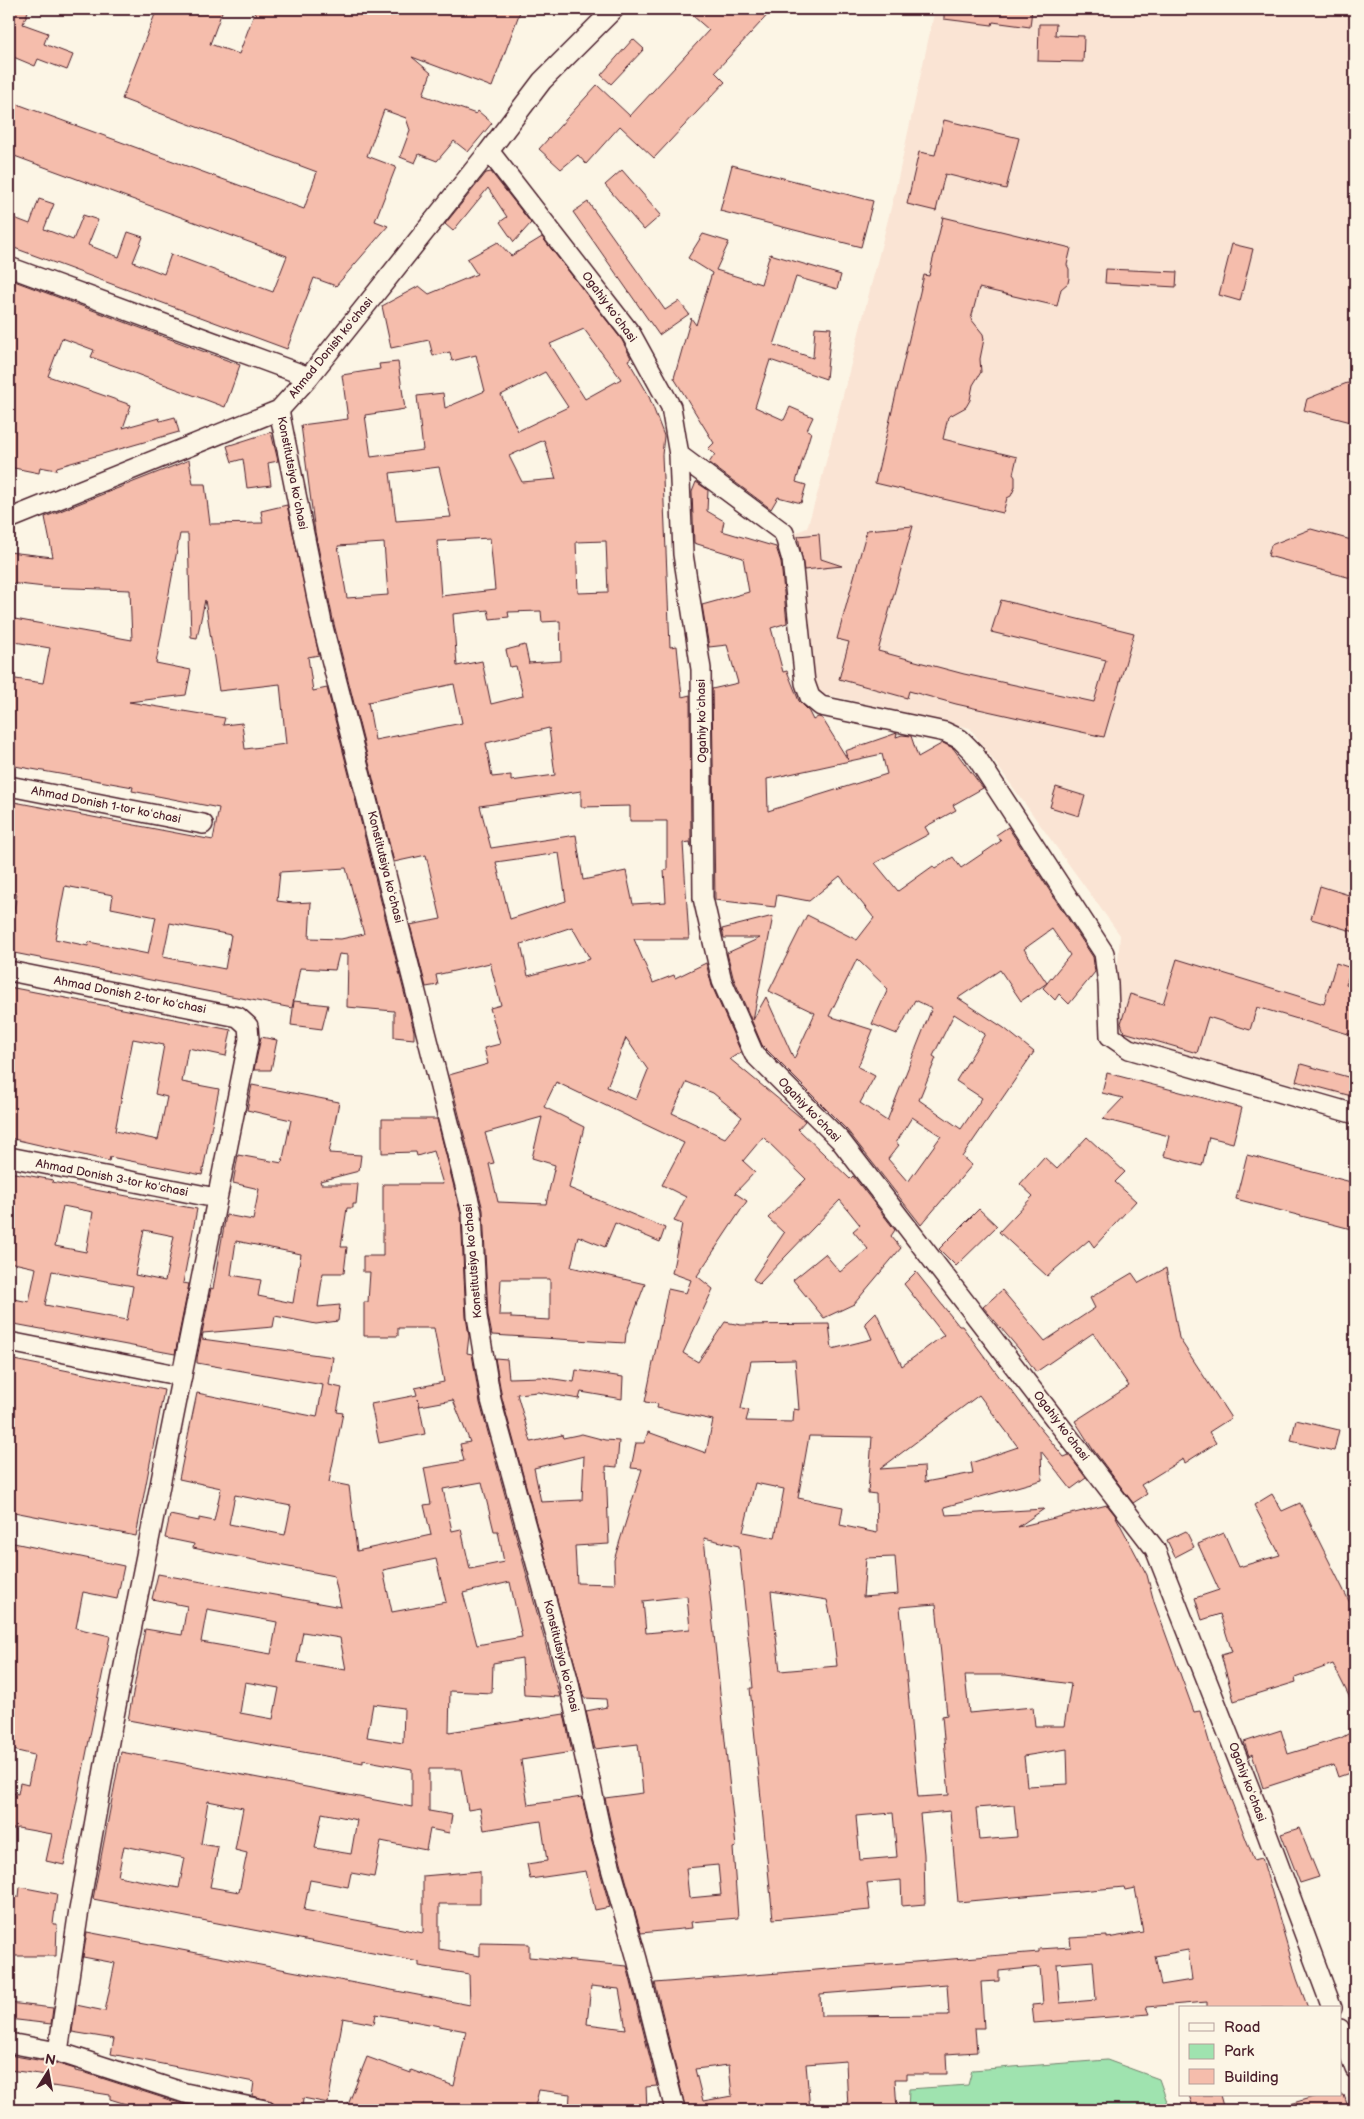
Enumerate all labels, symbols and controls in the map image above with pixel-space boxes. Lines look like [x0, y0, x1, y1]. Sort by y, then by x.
street label: Ogahiy koʻchasi [578, 269, 640, 345]
street label: Ahmad Donish koʻchasi [286, 294, 376, 401]
street label: Konstitutsiya koʻchasi [274, 415, 310, 531]
street label: Ogahiy koʻchasi [694, 679, 710, 763]
street label: Ahmad Donish 1-tor koʻchasi [30, 783, 182, 827]
street label: Konstitutsiya koʻchasi [364, 809, 406, 925]
street label: Ahmad Donish 2-tor koʻchasi [53, 973, 207, 1017]
street label: Ogahiy koʻchasi [775, 1075, 844, 1145]
street label: Ahmad Donish 3-tor koʻchasi [35, 1156, 190, 1200]
street label: Konstitutsiya koʻchasi [460, 1203, 485, 1319]
street label: Ogahiy koʻchasi [1030, 1388, 1092, 1464]
street label: Konstitutsiya koʻchasi [540, 1598, 582, 1714]
street label: Ogahiy koʻchasi [1225, 1740, 1269, 1824]
legend [1179, 2006, 1342, 2096]
text: Road [1224, 2018, 1260, 2037]
text: Park [1224, 2042, 1255, 2061]
north arrow [22, 2046, 72, 2096]
text: N [44, 2050, 57, 2069]
text: Building [1224, 2068, 1279, 2087]

